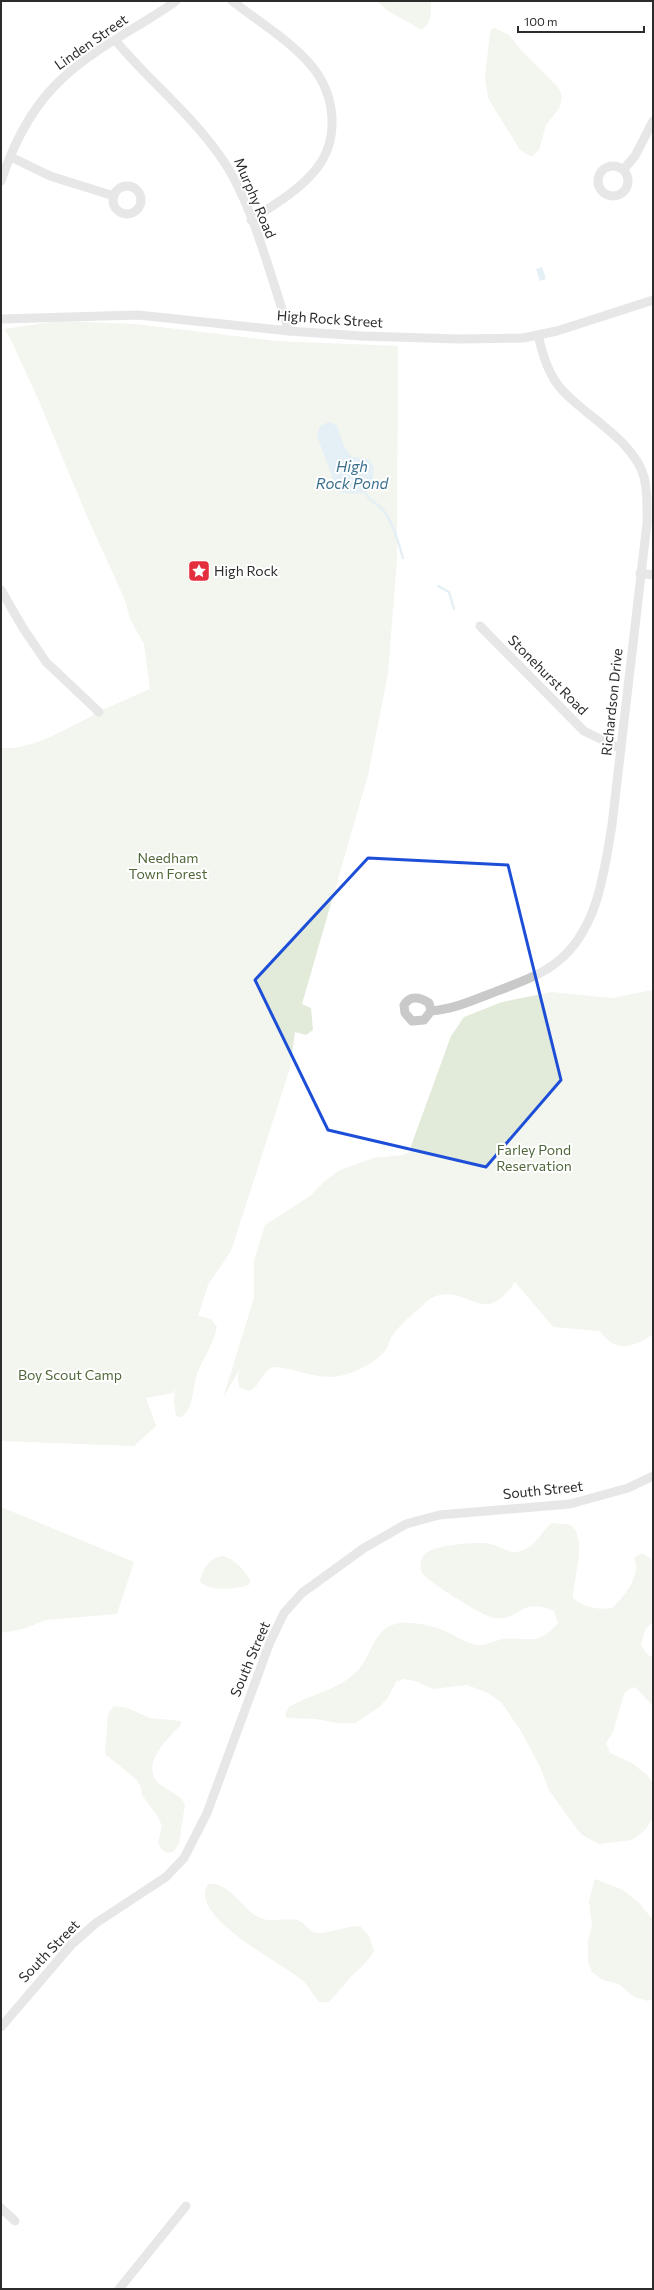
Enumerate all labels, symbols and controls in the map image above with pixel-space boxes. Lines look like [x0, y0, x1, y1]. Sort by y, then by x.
scale bar [518, 8, 644, 34]
street label: Linden Street [51, 10, 131, 73]
text: 100 m [524, 14, 558, 28]
street label: Murphy Road [231, 155, 280, 240]
street label: High Rock Street [276, 306, 384, 331]
water label: High Rock Pond [316, 457, 389, 492]
place icon: High Rock [186, 558, 212, 584]
place label: High Rock [214, 562, 279, 579]
street label: Stonehurst Road [505, 631, 592, 718]
street label: Richardson Drive [597, 647, 626, 757]
park label: Needham Town Forest [129, 849, 208, 882]
park label: Farley Pond Reservation [496, 1141, 572, 1174]
park label: Boy Scout Camp [18, 1366, 122, 1383]
street label: South Street [502, 1477, 584, 1502]
street label: South Street [226, 1618, 273, 1699]
street label: South Street [15, 1916, 83, 1985]

